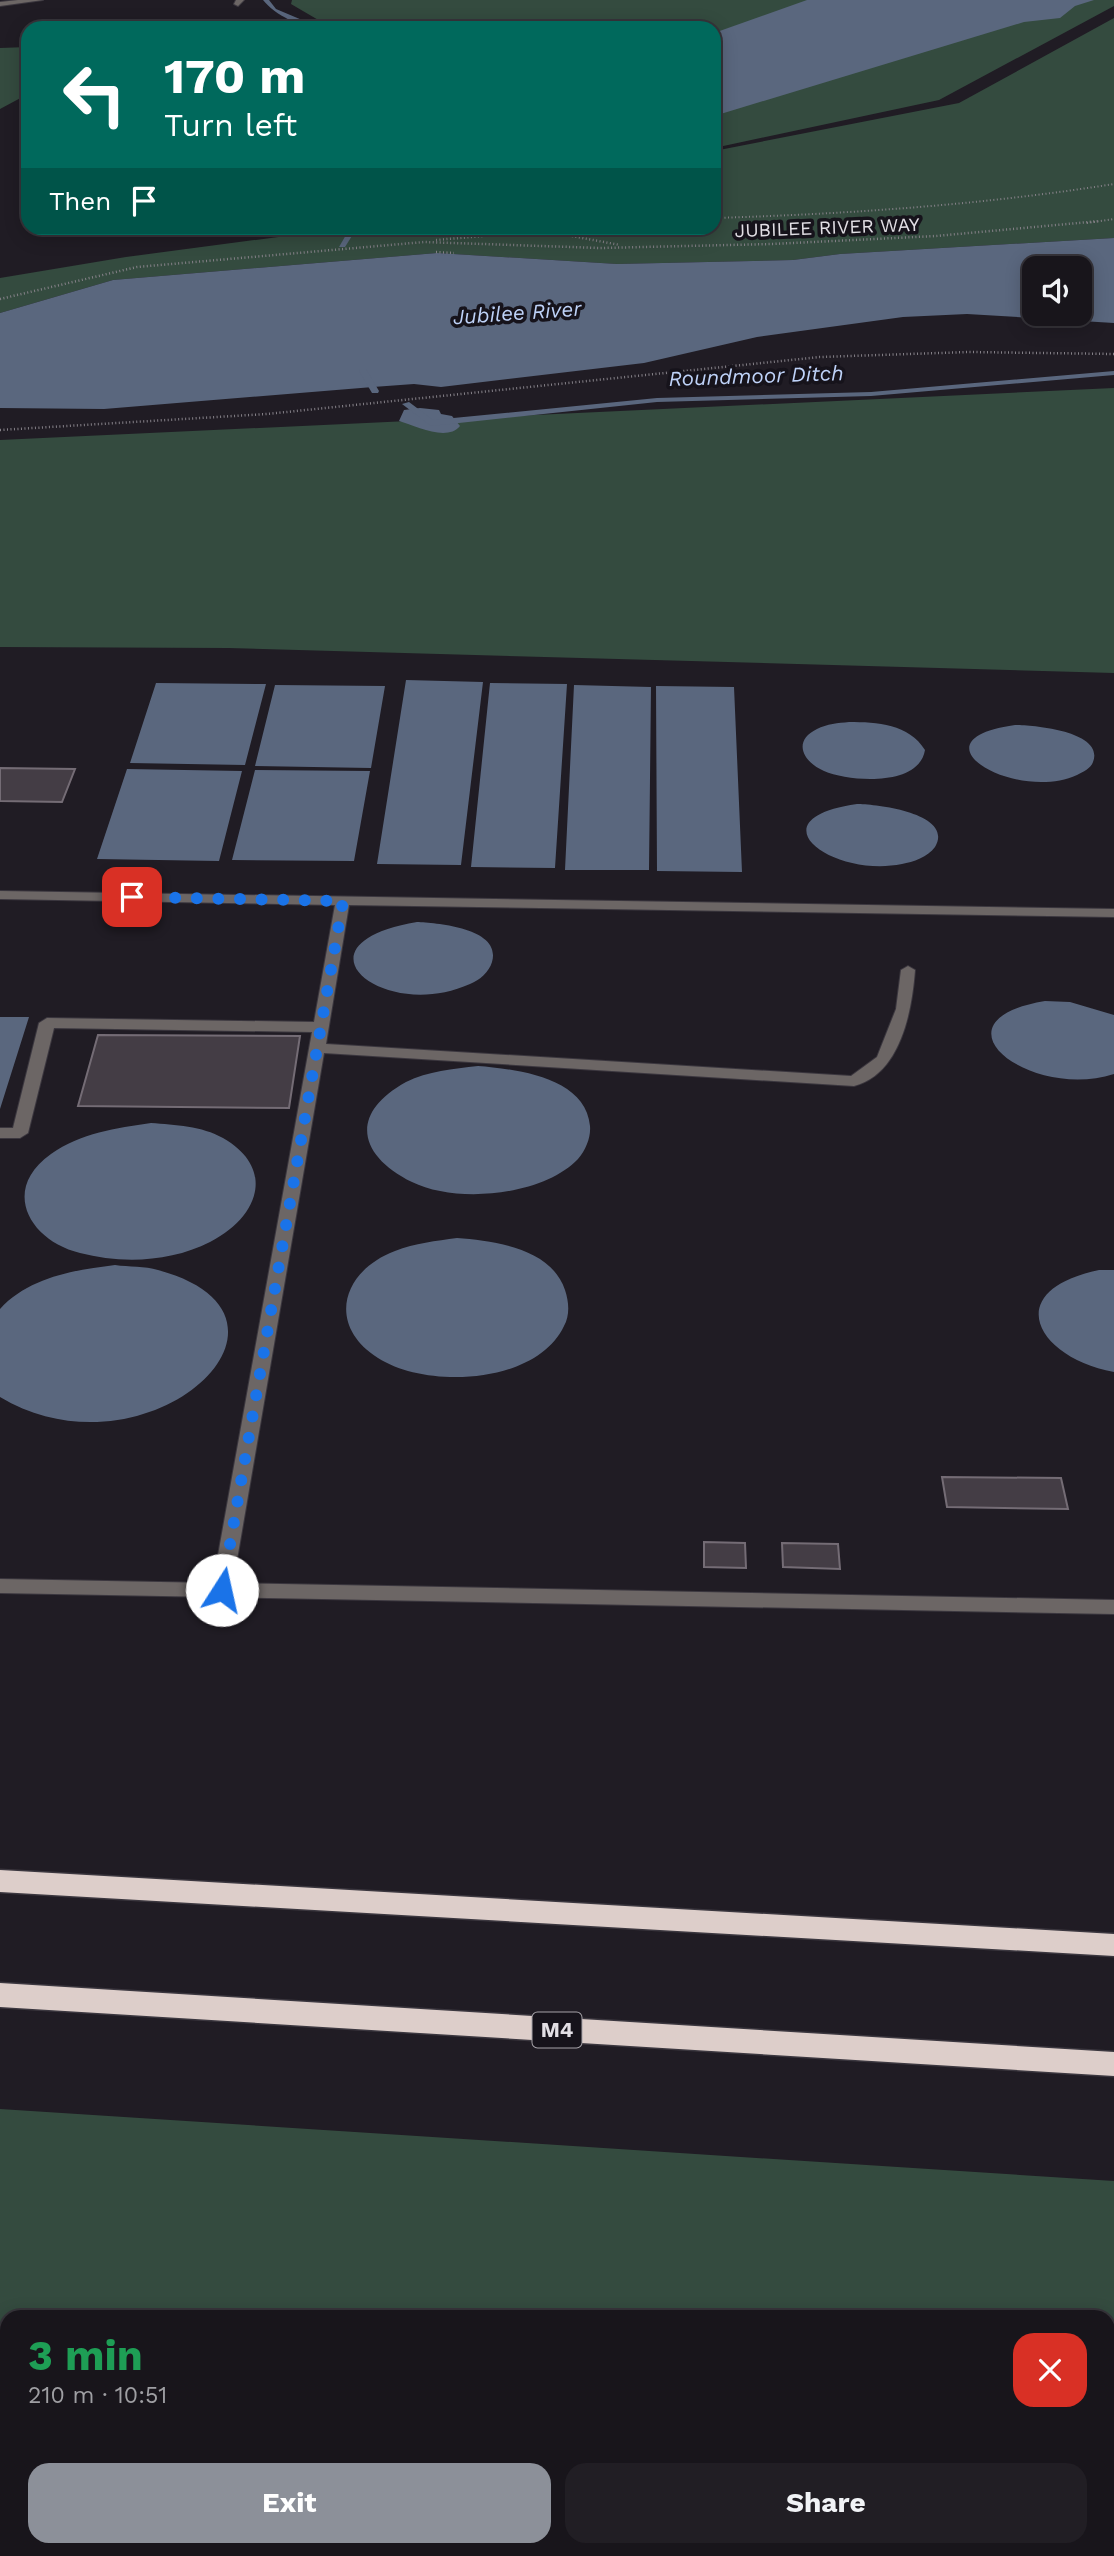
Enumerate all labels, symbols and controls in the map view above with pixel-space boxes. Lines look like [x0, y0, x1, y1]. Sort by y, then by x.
text: 170 m [164, 47, 305, 105]
icon: left [49, 49, 140, 140]
text: Turn left [164, 106, 297, 144]
icon: arrive [125, 182, 163, 220]
text: Then [49, 186, 111, 216]
street label: JUBILEE RIVER WAY [734, 213, 920, 242]
map controls [1022, 256, 1092, 326]
button: sound [1022, 256, 1092, 326]
water label: Jubilee River [452, 295, 583, 329]
water label: Roundmoor Ditch [668, 360, 844, 391]
pin [102, 867, 162, 927]
icon: arrive [113, 878, 151, 916]
position arrow [185, 1553, 259, 1627]
road number: M4 [532, 2012, 582, 2048]
text: 3 min [28, 2331, 143, 2380]
button: close [1013, 2333, 1087, 2407]
text: 210 m · 10:51 [28, 2382, 167, 2409]
button: Exit [28, 2463, 551, 2543]
button: Share [565, 2463, 1087, 2543]

